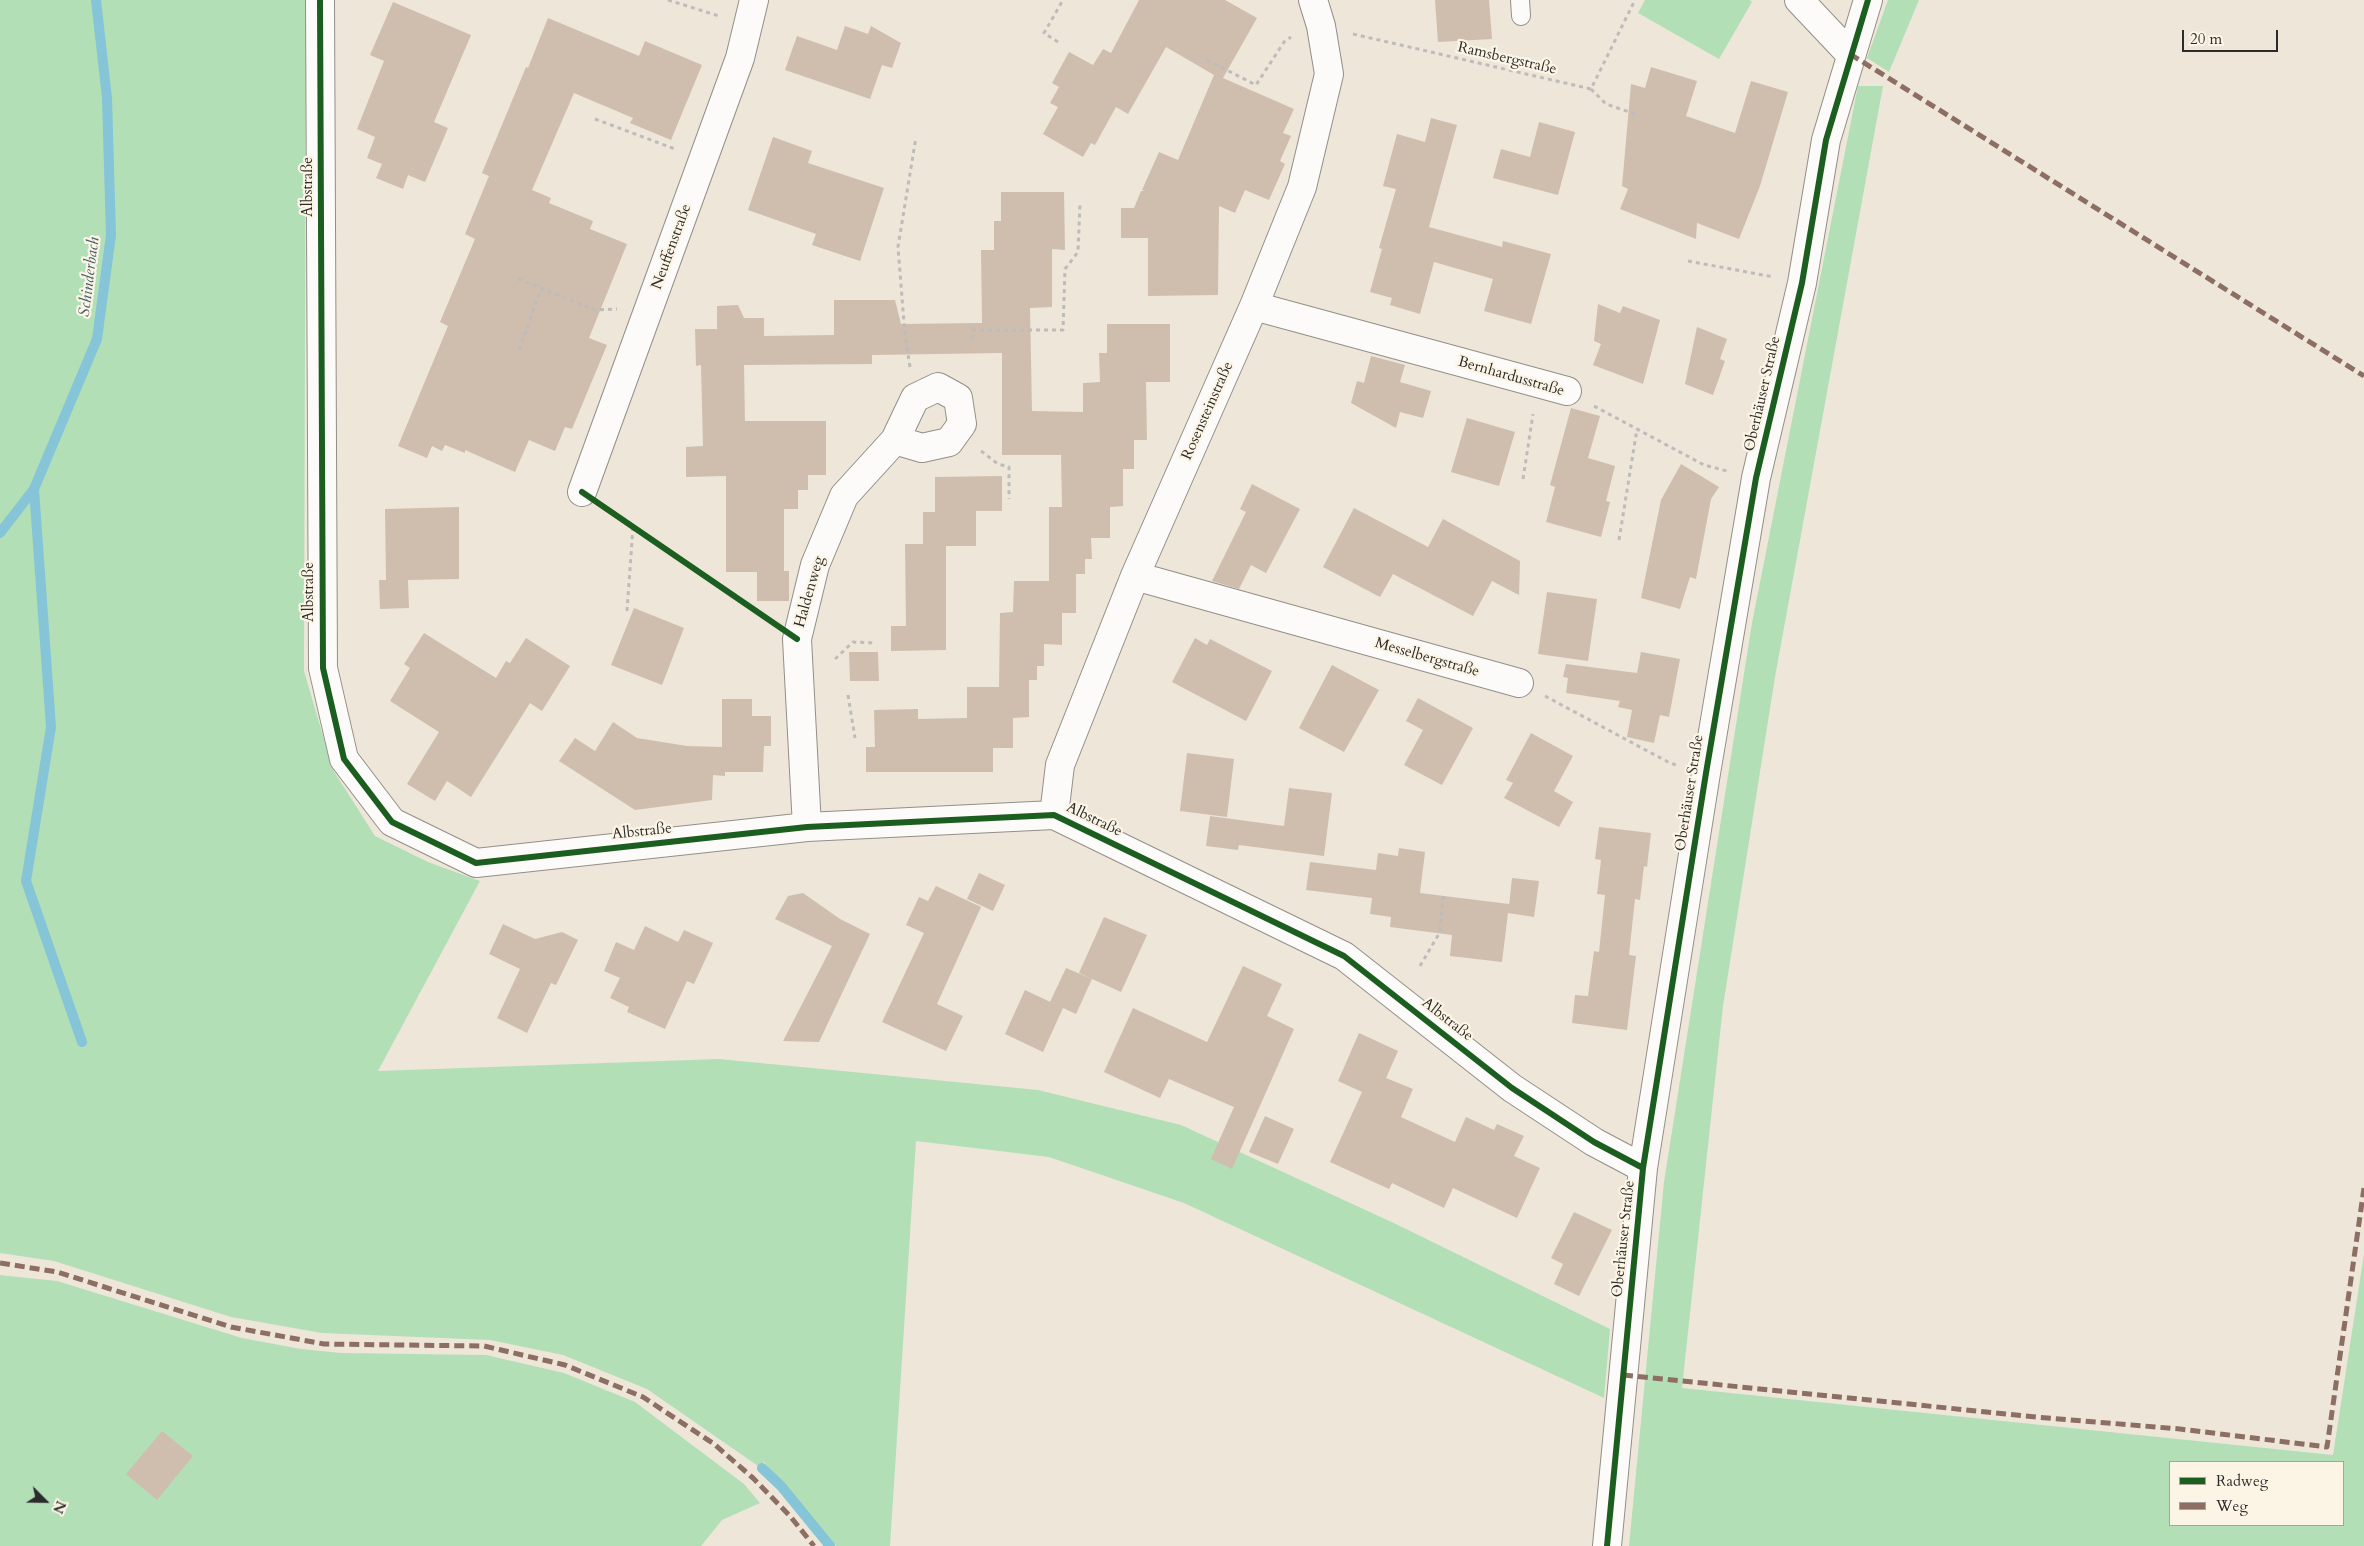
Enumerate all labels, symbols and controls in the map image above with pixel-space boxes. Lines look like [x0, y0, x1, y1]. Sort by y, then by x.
scale bar [2184, 20, 2280, 52]
text: 20 m [2190, 29, 2222, 49]
street label: Ramsbergstraße [1456, 39, 1558, 79]
street label: Albstraße [300, 157, 318, 217]
street label: Neuffenstraße [648, 202, 696, 292]
water label: Schinderbach [76, 236, 104, 318]
street label: Oberhäuser Straße [1741, 335, 1785, 453]
street label: Bernhardusstraße [1456, 353, 1566, 401]
street label: Rosensteinstraße [1178, 359, 1238, 463]
street label: Haldenweg [791, 554, 829, 630]
street label: Albstraße [301, 562, 319, 622]
street label: Messelbergstraße [1373, 634, 1481, 682]
street label: Oberhäuser Straße [1672, 733, 1708, 853]
street label: Albstraße [1063, 799, 1125, 841]
street label: Albstraße [611, 820, 673, 844]
street label: Albstraße [1418, 994, 1476, 1046]
street label: Oberhäuser Straße [1609, 1180, 1639, 1298]
legend [2169, 1461, 2344, 1526]
text: Radweg [2216, 1471, 2268, 1491]
north arrow [20, 1476, 70, 1526]
text: Weg [2216, 1496, 2248, 1516]
text: N [48, 1498, 70, 1516]

